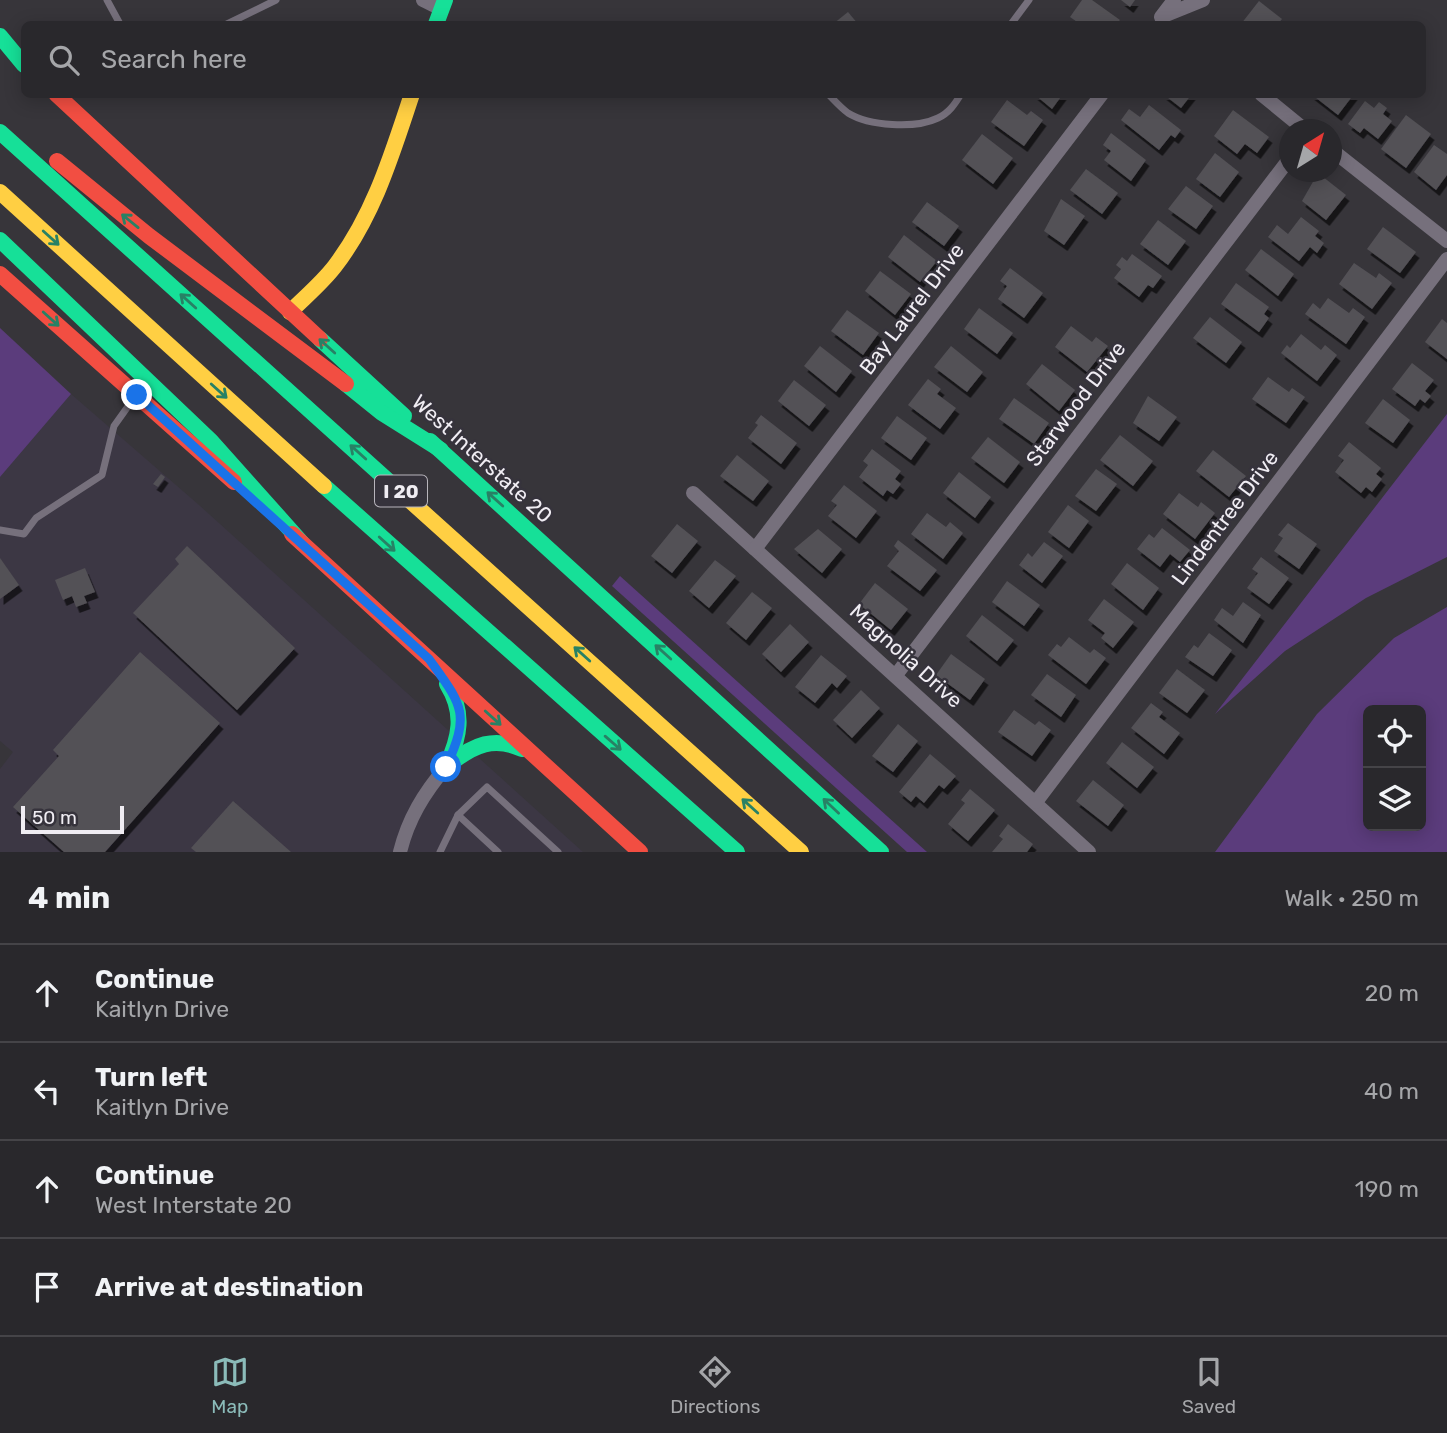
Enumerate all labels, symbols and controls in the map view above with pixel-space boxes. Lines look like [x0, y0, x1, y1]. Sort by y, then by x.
search box [21, 21, 1426, 98]
icon: search [45, 41, 83, 79]
text: Search here [101, 44, 247, 75]
north arrow [1279, 119, 1342, 182]
one-way arrow [121, 213, 139, 229]
one-way arrow [42, 229, 59, 246]
street label: Bay Laurel Drive [854, 238, 969, 379]
one-way arrow [179, 293, 197, 309]
one-way arrow [42, 311, 60, 327]
street label: Starwood Drive [1021, 336, 1131, 471]
one-way arrow [318, 338, 336, 354]
route end [121, 379, 152, 410]
one-way arrow [210, 382, 227, 399]
street label: West Interstate 20 [407, 389, 557, 528]
one-way arrow [349, 444, 367, 460]
street label: Lindentree Drive [1166, 446, 1283, 590]
road number: I 20 [375, 476, 427, 506]
one-way arrow [486, 491, 504, 507]
one-way arrow [378, 536, 396, 552]
street label: Magnolia Drive [845, 598, 968, 713]
one-way arrow [655, 644, 672, 661]
one-way arrow [573, 646, 591, 662]
map controls [1363, 705, 1426, 831]
button: locate [1363, 705, 1426, 768]
one-way arrow [483, 710, 501, 726]
one-way arrow [604, 735, 622, 751]
route start [430, 751, 461, 782]
button: layers [1363, 768, 1426, 831]
one-way arrow [741, 798, 759, 814]
one-way arrow [822, 798, 840, 814]
scale bar [21, 803, 124, 835]
text: 50 m [32, 806, 77, 829]
text: 4 min [28, 880, 110, 916]
text: Walk · 250 m [1284, 884, 1419, 912]
text: Continue [95, 964, 214, 995]
icon: ahead [28, 974, 66, 1012]
text: 20 m [1365, 979, 1419, 1007]
text: Kaitlyn Drive [95, 995, 229, 1023]
text: Turn left [95, 1062, 207, 1093]
icon: left [28, 1072, 66, 1110]
text: 40 m [1364, 1077, 1419, 1105]
text: Kaitlyn Drive [95, 1093, 229, 1121]
text: Continue [95, 1160, 214, 1191]
icon: ahead [28, 1170, 66, 1208]
text: 190 m [1355, 1175, 1419, 1203]
text: West Interstate 20 [95, 1191, 292, 1219]
icon: arrive [28, 1268, 66, 1306]
text: Arrive at destination [95, 1272, 363, 1303]
tab: Map [211, 1353, 249, 1418]
tab: Directions [670, 1353, 760, 1418]
tab: Saved [1182, 1353, 1236, 1418]

